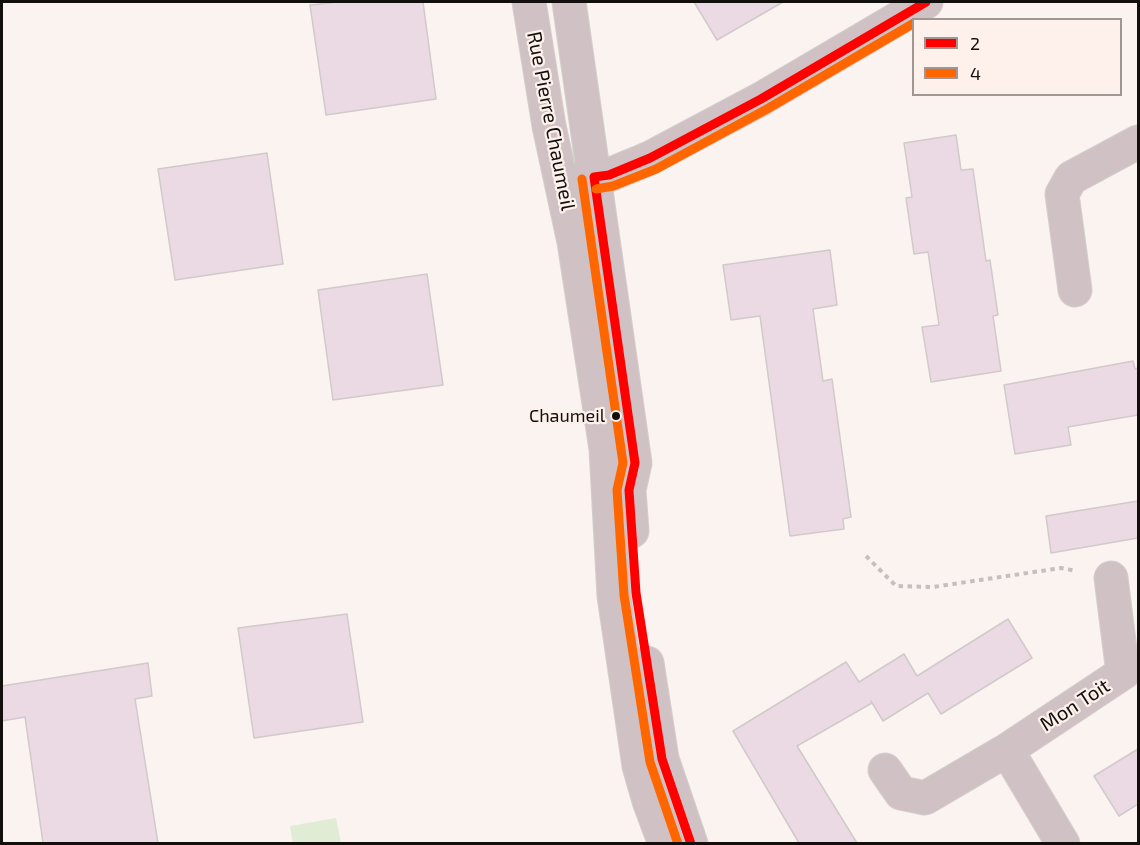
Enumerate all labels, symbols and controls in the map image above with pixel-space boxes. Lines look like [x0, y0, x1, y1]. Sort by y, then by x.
legend [912, 18, 1122, 96]
street label: Rue Pierre Chaumeil [522, 29, 580, 213]
text: 2 [970, 32, 980, 54]
text: 4 [970, 62, 981, 84]
place label: Chaumeil [529, 405, 605, 427]
marker: Chaumeil [610, 410, 622, 422]
street label: Mon Toit [1036, 674, 1114, 736]

